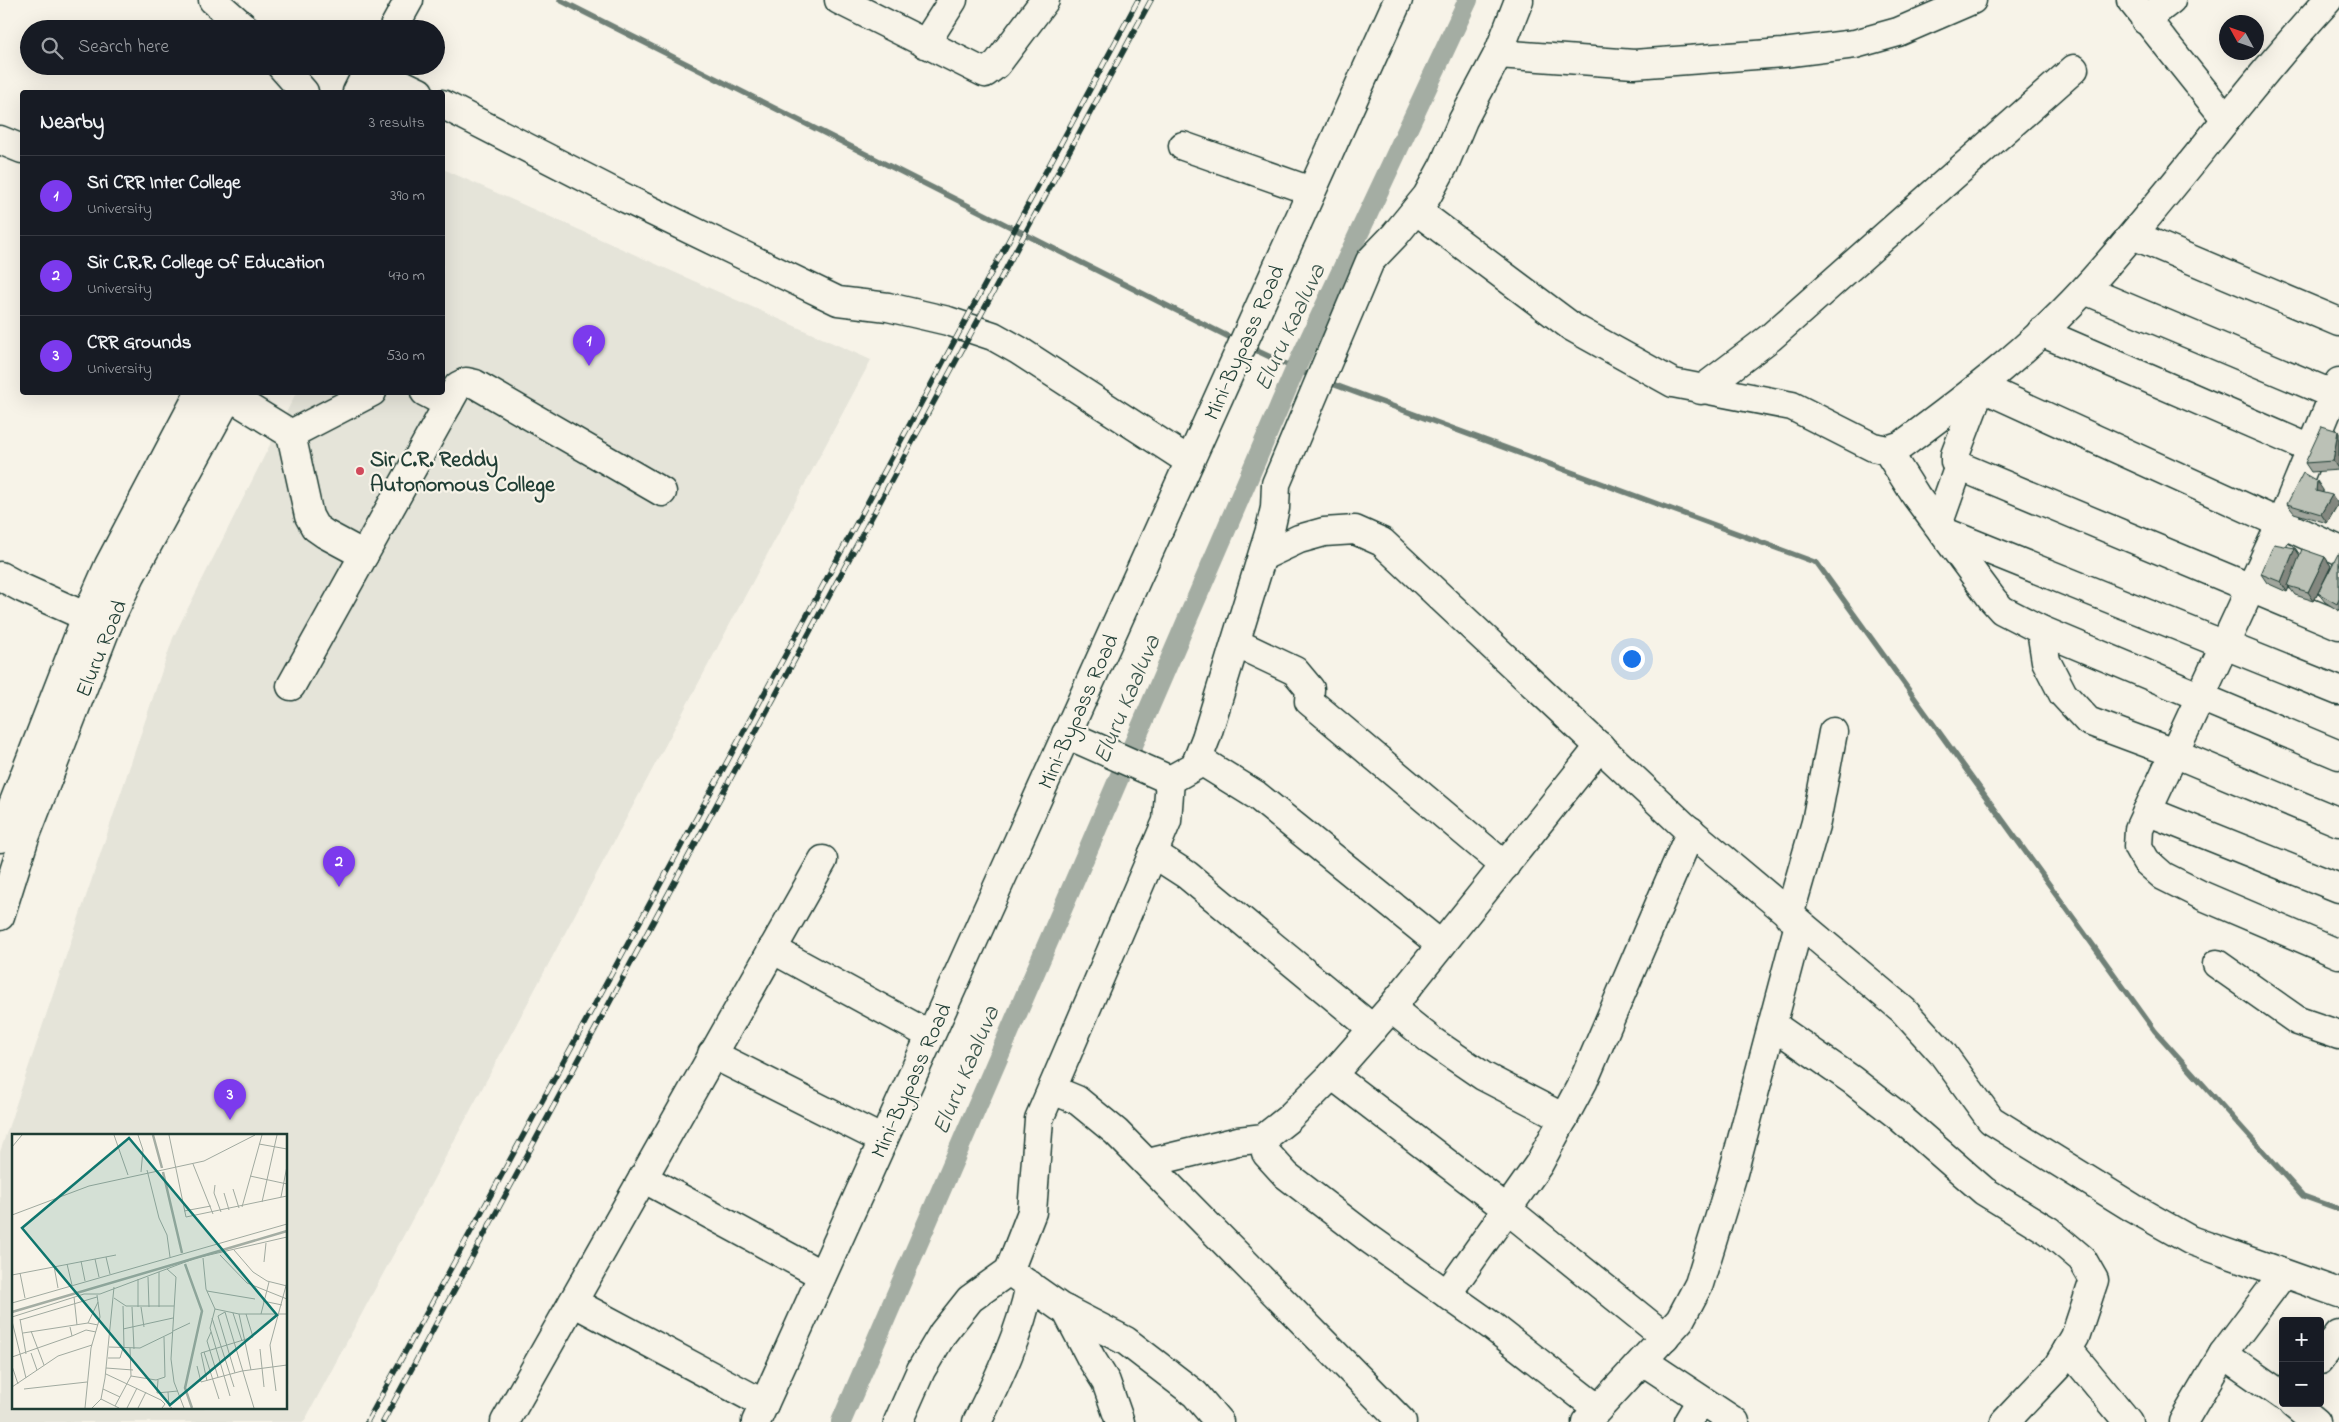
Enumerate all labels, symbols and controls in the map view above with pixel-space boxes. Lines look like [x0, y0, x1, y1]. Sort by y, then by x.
north arrow [2219, 15, 2264, 60]
search box [20, 20, 445, 75]
icon: search [38, 34, 66, 62]
text: Search here [78, 34, 169, 61]
text: Nearby [40, 108, 104, 138]
text: 3 results [369, 111, 425, 135]
text: Sri CRR Inter College [87, 170, 241, 197]
text: 1 [53, 184, 59, 208]
text: 390 m [390, 184, 425, 208]
text: University [87, 197, 152, 221]
text: Sir C.R.R. College Of Education [87, 250, 324, 277]
water label: Eluru Kaaluva [1246, 258, 1336, 397]
street label: Mini-Bypass Road [1197, 260, 1295, 426]
text: 2 [52, 264, 60, 288]
text: 470 m [388, 264, 425, 288]
text: University [87, 277, 152, 301]
pin: 1 [573, 325, 605, 366]
text: CRR Grounds [87, 330, 191, 357]
text: 3 [53, 344, 59, 368]
text: 530 m [386, 344, 425, 368]
text: University [87, 357, 152, 381]
place label: Sir C.R. Reddy Autonomous College [370, 445, 556, 503]
marker: Sir C.R. Reddy Autonomous College [354, 465, 366, 477]
street label: Eluru Road [69, 596, 137, 703]
street label: Mini-Bypass Road [1031, 629, 1129, 795]
water label: Eluru Kaaluva [1085, 629, 1172, 770]
your location [1619, 646, 1645, 672]
pin: 2 [323, 846, 355, 887]
street label: Mini-Bypass Road [864, 998, 962, 1164]
water label: Eluru Kaaluva [924, 1000, 1011, 1141]
pin: 3 [214, 1079, 246, 1120]
inset map [12, 1134, 288, 1410]
map controls [2279, 1317, 2324, 1407]
button: + [2279, 1317, 2324, 1362]
button: − [2279, 1362, 2324, 1407]

